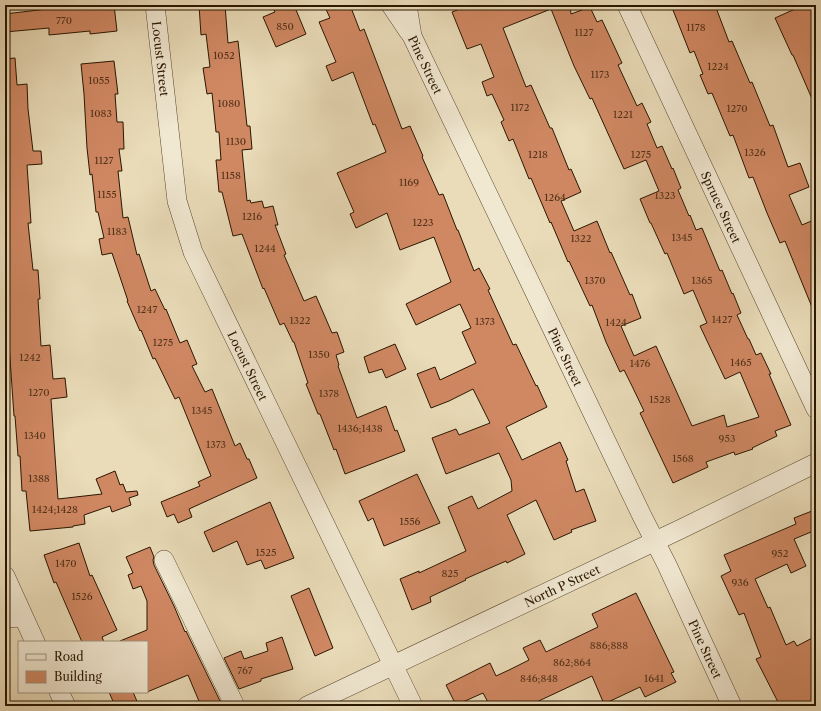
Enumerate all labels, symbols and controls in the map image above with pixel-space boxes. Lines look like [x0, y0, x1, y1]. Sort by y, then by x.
house number: 770 [56, 14, 72, 27]
street label: Locust Street [149, 20, 173, 98]
house number: 850 [276, 20, 294, 33]
house number: 1178 [686, 21, 706, 34]
house number: 1127 [574, 26, 594, 39]
street label: Pine Street [405, 33, 446, 97]
house number: 1052 [213, 49, 235, 62]
house number: 1224 [707, 60, 729, 73]
house number: 1173 [591, 68, 609, 81]
house number: 1055 [88, 74, 110, 87]
house number: 1080 [218, 97, 240, 110]
house number: 1172 [510, 101, 530, 114]
house number: 1270 [726, 102, 748, 115]
house number: 1083 [90, 107, 112, 120]
house number: 1221 [613, 108, 634, 121]
house number: 1130 [226, 135, 246, 148]
house number: 1326 [744, 146, 766, 159]
house number: 1218 [528, 148, 548, 161]
house number: 1275 [631, 148, 651, 161]
house number: 1127 [94, 154, 114, 167]
house number: 1158 [221, 169, 241, 182]
street label: Spruce Street [698, 169, 745, 246]
house number: 1169 [399, 176, 419, 189]
house number: 1155 [97, 188, 117, 201]
house number: 1323 [655, 189, 675, 202]
house number: 1264 [544, 191, 566, 204]
house number: 1216 [242, 210, 262, 223]
house number: 1223 [412, 216, 434, 229]
house number: 1183 [107, 225, 127, 238]
house number: 1345 [672, 231, 692, 244]
house number: 1322 [570, 232, 592, 245]
house number: 1244 [254, 242, 276, 255]
house number: 1370 [585, 274, 605, 287]
house number: 1365 [692, 274, 713, 287]
house number: 1247 [137, 303, 157, 316]
house number: 1427 [712, 313, 732, 326]
house number: 1322 [289, 314, 311, 327]
house number: 1373 [475, 315, 495, 328]
house number: 1424 [605, 316, 627, 329]
street label: Pine Street [545, 325, 586, 389]
street label: Locust Street [225, 328, 272, 404]
house number: 1275 [153, 336, 173, 349]
house number: 1350 [308, 348, 330, 361]
house number: 1242 [19, 351, 41, 364]
house number: 1465 [730, 356, 752, 369]
house number: 1476 [630, 357, 650, 370]
house number: 1270 [28, 386, 50, 399]
house number: 1378 [319, 387, 339, 400]
house number: 1528 [649, 393, 671, 406]
house number: 1345 [192, 404, 212, 417]
house number: 1436;1438 [337, 422, 383, 435]
house number: 1340 [24, 429, 46, 442]
house number: 953 [719, 432, 735, 445]
house number: 1373 [206, 438, 226, 451]
house number: 1568 [672, 452, 694, 465]
house number: 1388 [28, 472, 50, 485]
house number: 1424;1428 [32, 503, 78, 516]
house number: 1556 [400, 515, 421, 528]
house number: 1525 [256, 546, 276, 559]
house number: 952 [771, 547, 789, 560]
house number: 1470 [55, 557, 77, 570]
street label: North P Street [522, 561, 603, 610]
house number: 825 [441, 567, 459, 580]
house number: 936 [731, 576, 749, 589]
house number: 1526 [71, 590, 93, 603]
street label: Pine Street [686, 617, 726, 681]
house number: 886;888 [590, 639, 628, 652]
legend [18, 641, 148, 693]
text: Road [54, 649, 84, 664]
house number: 862;864 [553, 656, 591, 669]
house number: 767 [237, 664, 253, 677]
text: Building [54, 669, 102, 684]
house number: 846;848 [520, 672, 558, 685]
house number: 1641 [644, 672, 665, 685]

